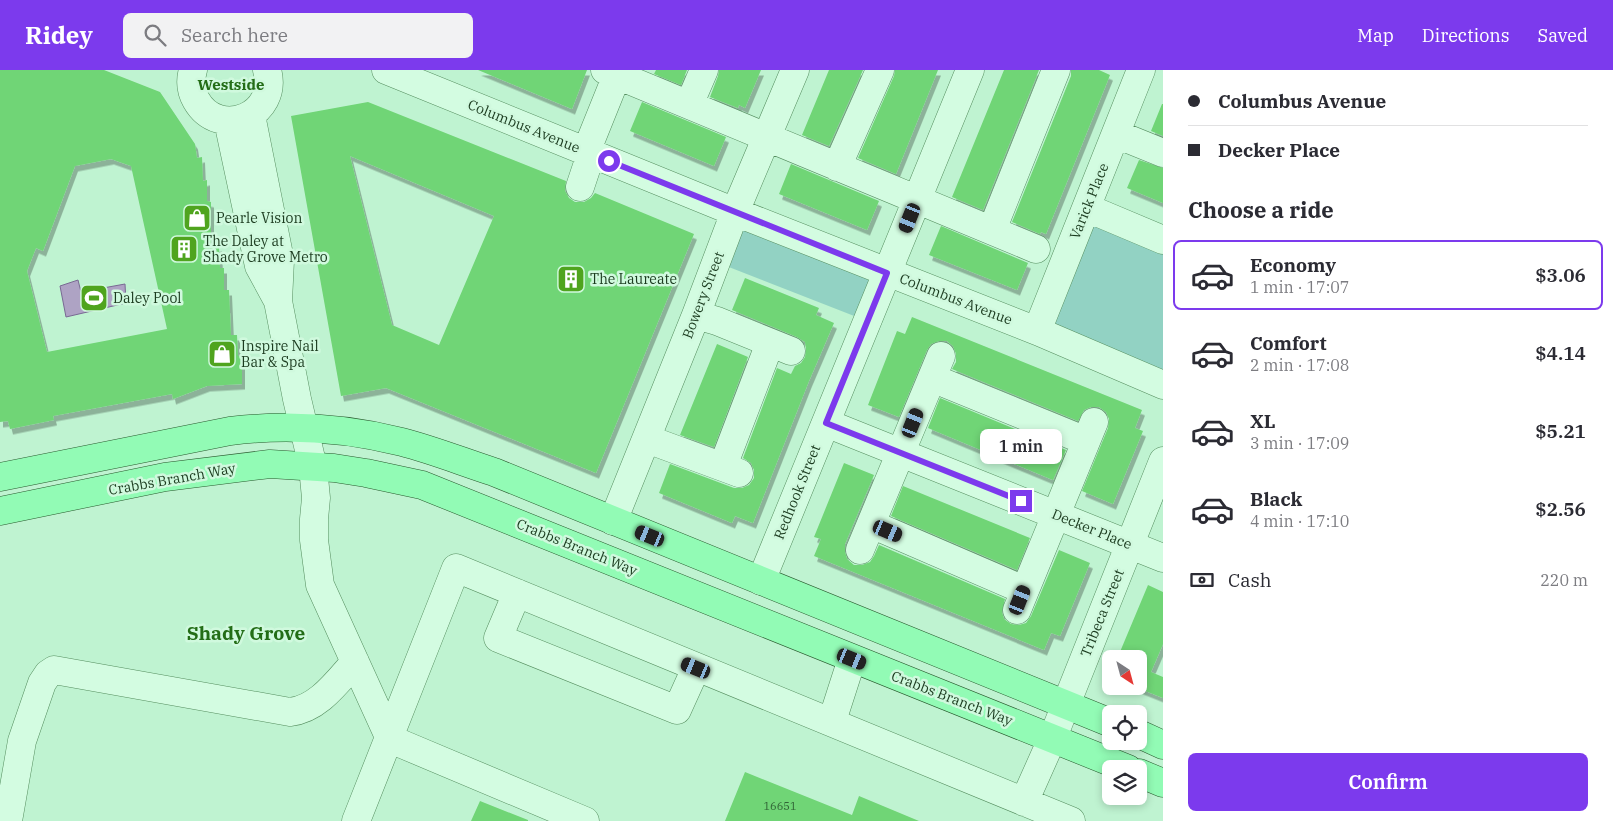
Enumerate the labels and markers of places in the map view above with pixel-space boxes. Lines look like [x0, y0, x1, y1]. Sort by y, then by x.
shop icon: Pearle Vision [182, 203, 212, 233]
place label: Pearle Vision [216, 209, 302, 227]
place label: The Daley at Shady Grove Metro [203, 232, 328, 266]
building icon: The Daley at Shady Grove Metro [169, 234, 199, 264]
building icon: The Laureate [556, 264, 586, 294]
place label: The Laureate [590, 270, 677, 288]
sports icon: Daley Pool [79, 283, 109, 313]
place label: Daley Pool [113, 289, 182, 307]
place label: Inspire Nail Bar & Spa [241, 337, 319, 371]
shop icon: Inspire Nail Bar & Spa [207, 339, 237, 369]

